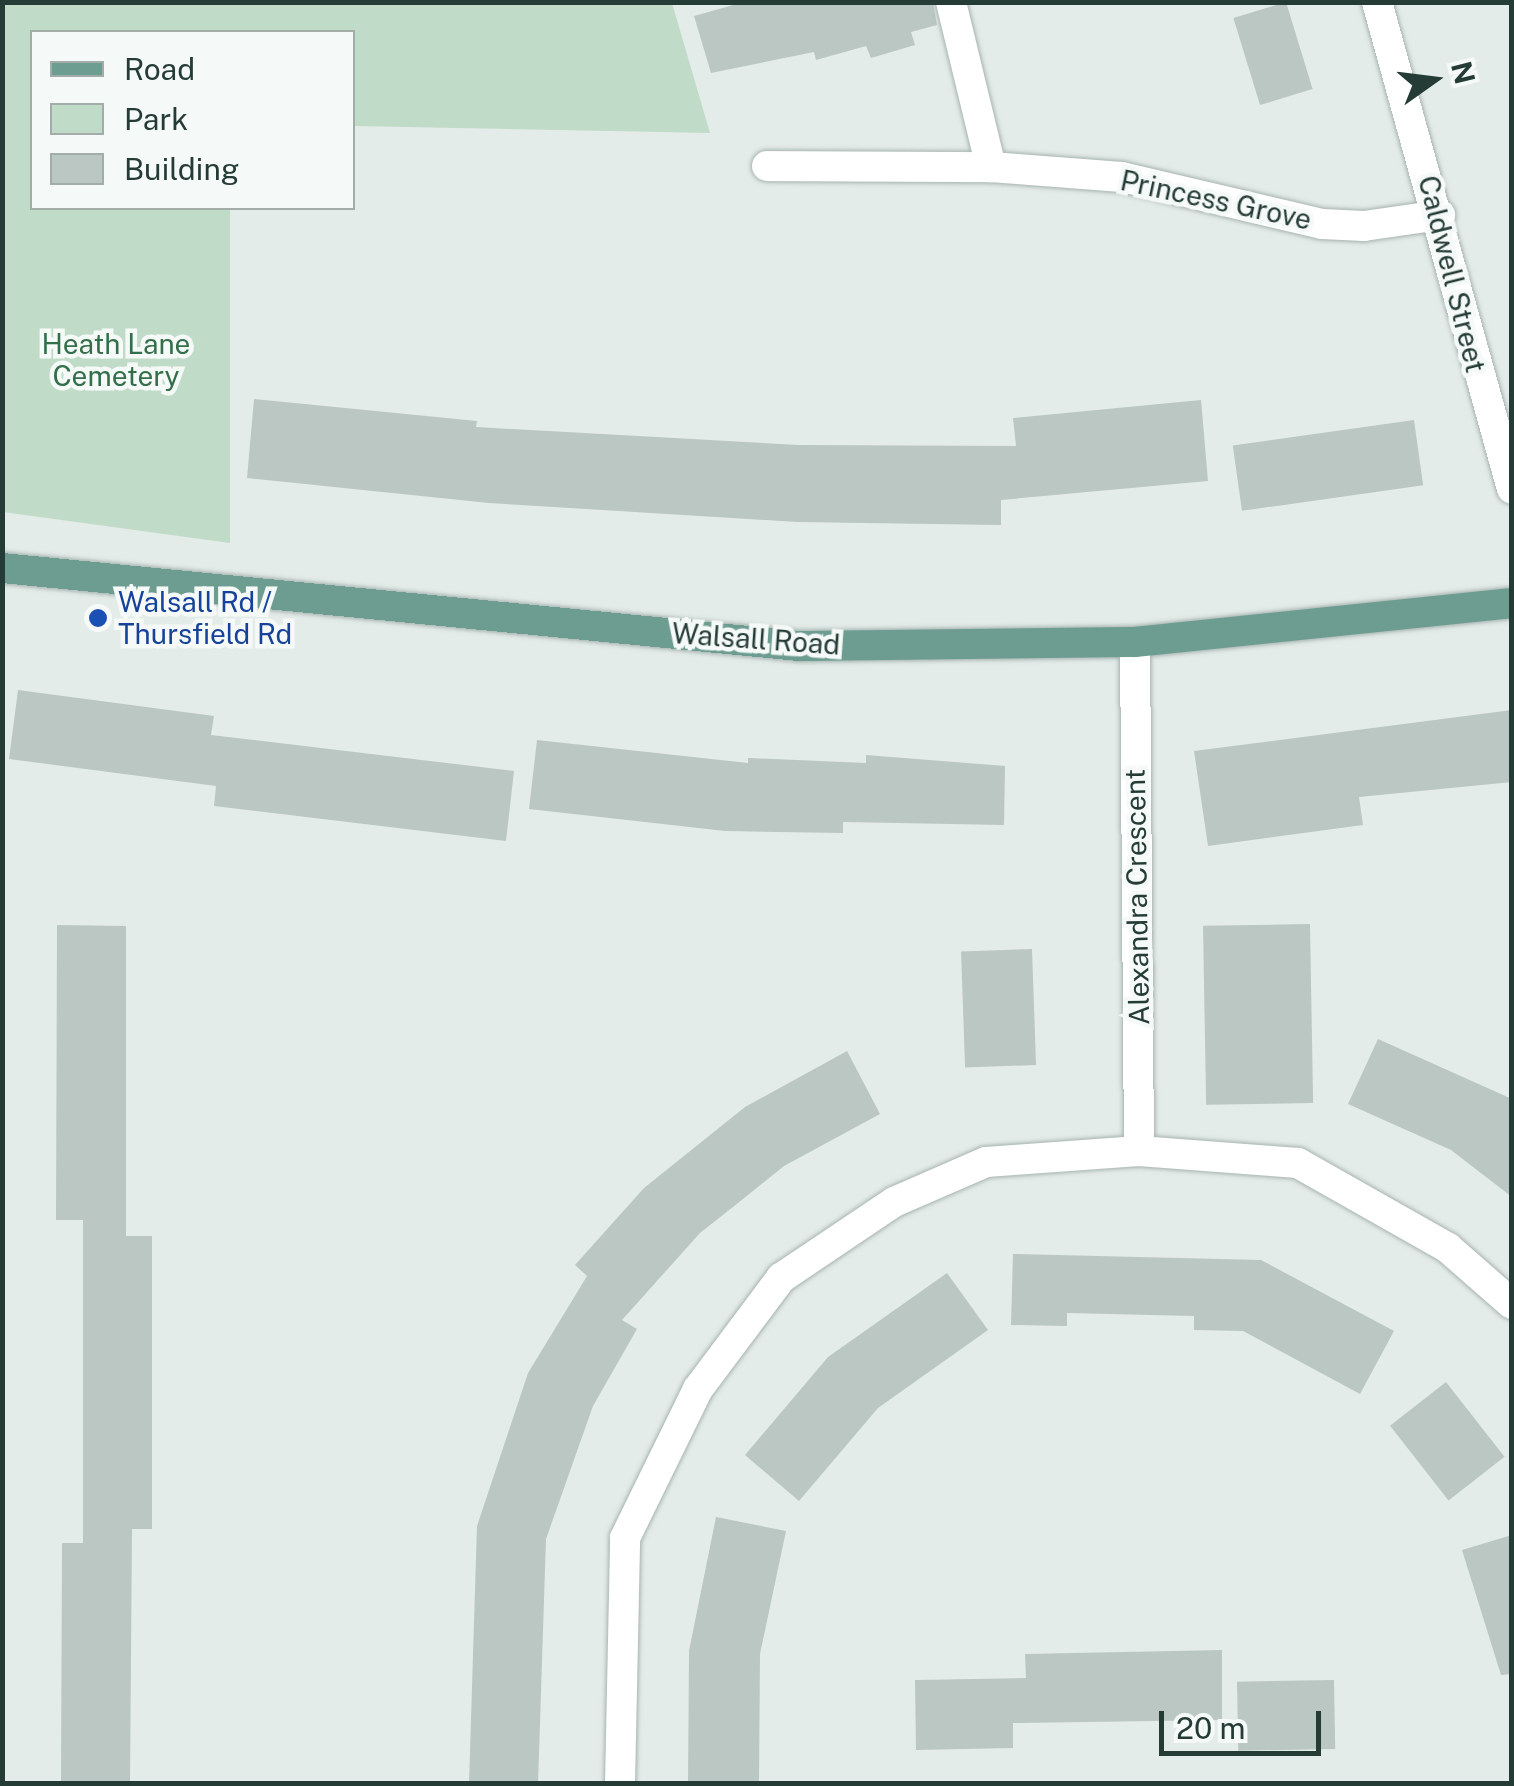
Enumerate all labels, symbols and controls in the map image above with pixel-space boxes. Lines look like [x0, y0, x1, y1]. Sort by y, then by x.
legend [30, 30, 355, 210]
north arrow [1384, 30, 1484, 130]
text: Road [124, 51, 195, 87]
text: N [1445, 58, 1482, 87]
text: Park [124, 101, 188, 137]
text: Building [124, 151, 239, 187]
street label: Princess Grove [1117, 163, 1315, 237]
street label: Caldwell Street [1411, 172, 1493, 376]
park label: Heath Lane Cemetery [42, 327, 190, 393]
place label: Walsall Rd / Thursfield Rd [118, 585, 292, 651]
marker: Walsall Rd / Thursfield Rd [87, 607, 109, 629]
street label: Walsall Road [671, 616, 841, 662]
street label: Alexandra Crescent [1118, 769, 1156, 1025]
scale bar [1164, 1691, 1326, 1753]
text: 20 m [1176, 1710, 1245, 1746]

